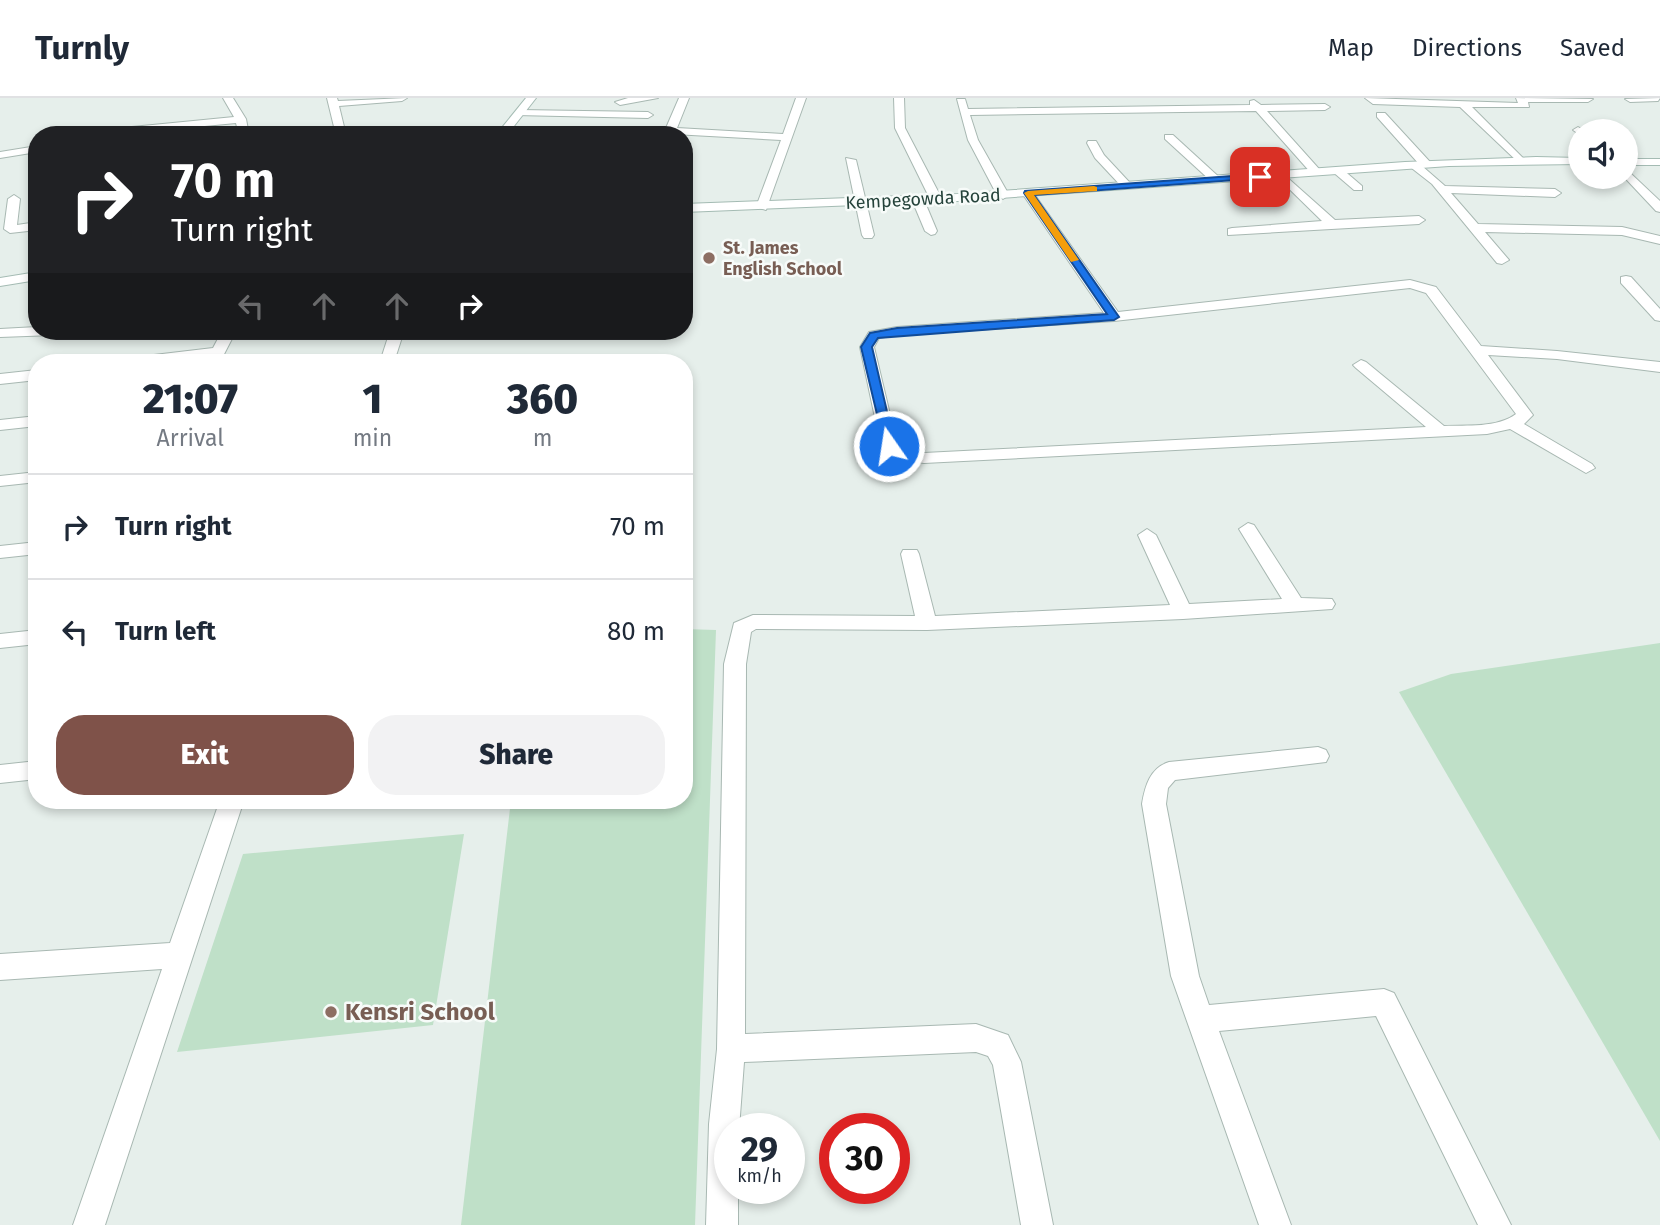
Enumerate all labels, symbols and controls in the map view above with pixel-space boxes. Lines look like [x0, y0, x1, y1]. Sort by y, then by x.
text: Turnly [35, 28, 129, 68]
text: Map [1328, 34, 1374, 62]
text: Directions [1412, 34, 1522, 62]
text: Saved [1560, 34, 1625, 62]
map controls [1568, 119, 1638, 189]
button: sound [1568, 119, 1638, 189]
pin [1230, 147, 1290, 207]
text: 70 m [171, 151, 275, 210]
icon: right [56, 154, 147, 245]
icon: arrive [1241, 158, 1279, 196]
street label: Kempegowda Road [845, 184, 1001, 214]
text: Turn right [171, 211, 313, 249]
place label: St. James English School [723, 237, 843, 280]
marker: St. James English School [701, 250, 717, 266]
icon: left [232, 287, 270, 325]
icon: ahead [305, 287, 343, 325]
icon: ahead [378, 287, 416, 325]
icon: right [451, 287, 489, 325]
text: 21:07 [143, 374, 238, 424]
text: 1 [363, 374, 382, 424]
text: 360 [507, 374, 578, 424]
position arrow [852, 409, 926, 483]
text: Arrival [157, 424, 224, 452]
text: min [353, 424, 392, 452]
text: m [533, 424, 552, 452]
icon: right [56, 508, 94, 546]
text: Turn right [115, 511, 232, 542]
text: 70 m [610, 511, 665, 542]
icon: left [56, 613, 94, 651]
text: Turn left [115, 616, 216, 647]
text: 80 m [607, 616, 665, 647]
button: Exit [56, 715, 354, 795]
button: Share [368, 715, 665, 795]
place label: Kensri School [345, 998, 496, 1026]
marker: Kensri School [323, 1004, 339, 1020]
speed limit sign: 30 [819, 1113, 910, 1204]
text: 29 [741, 1128, 778, 1170]
text: km/h [737, 1165, 782, 1187]

